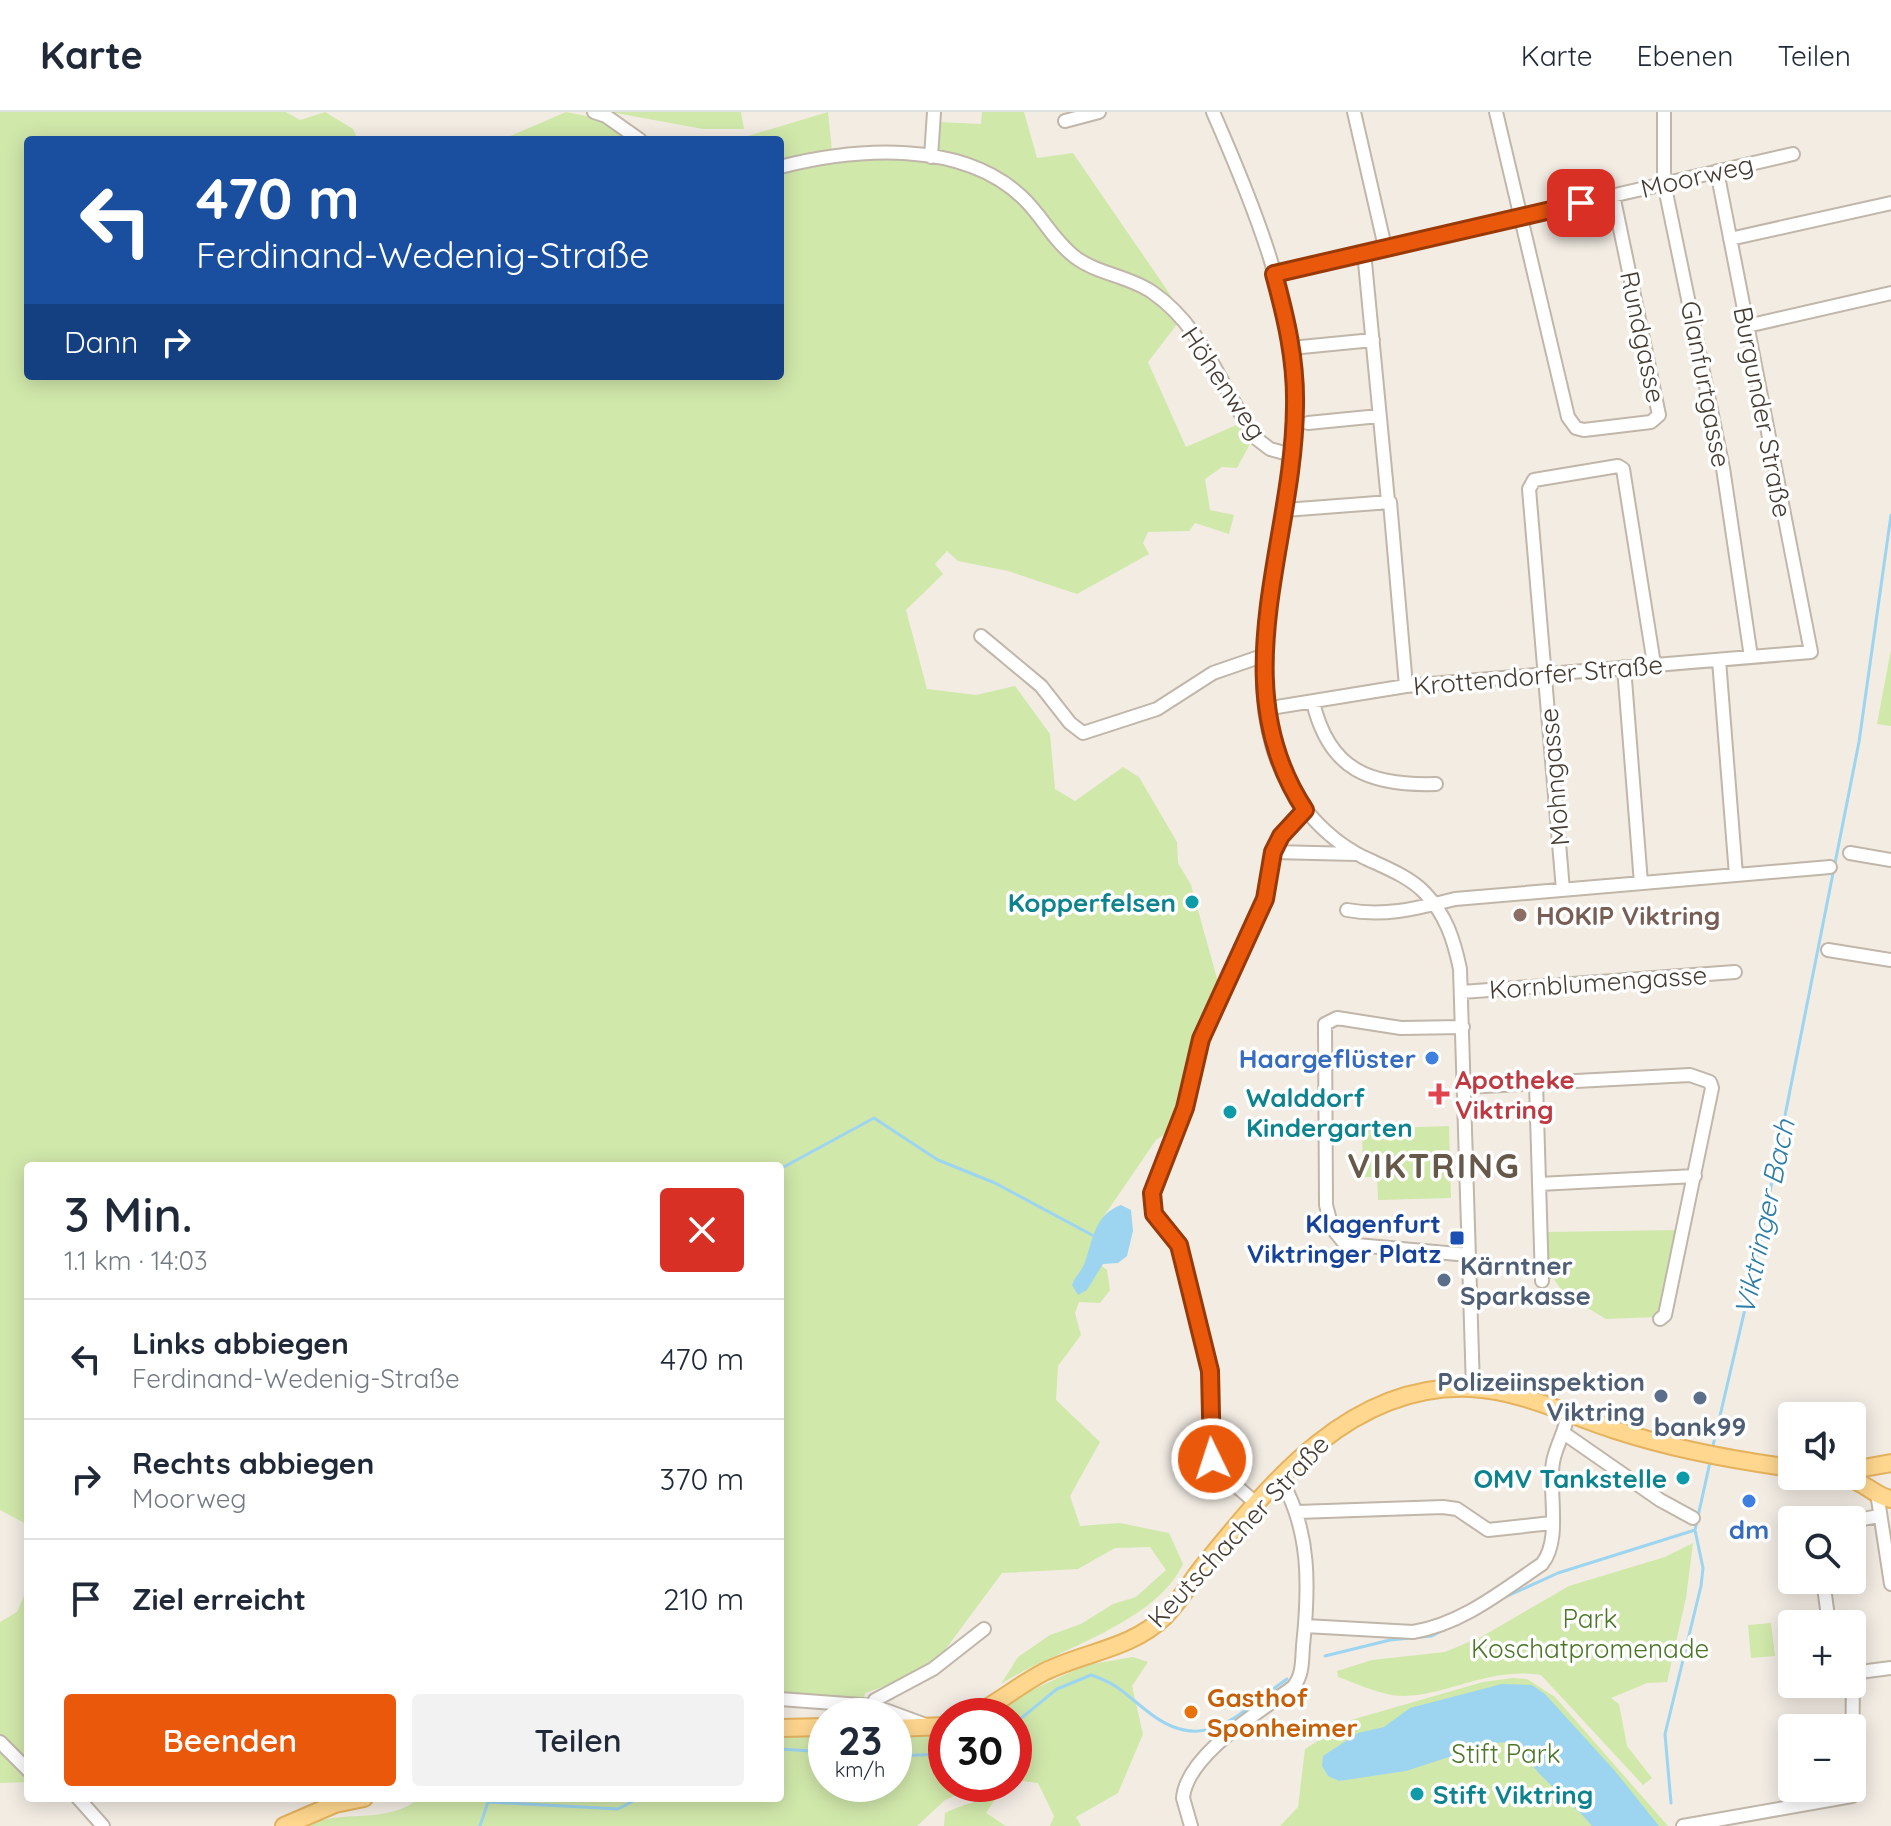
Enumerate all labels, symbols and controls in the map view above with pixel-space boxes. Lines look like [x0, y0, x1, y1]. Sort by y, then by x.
text: Karte [40, 31, 143, 79]
text: Karte [1521, 38, 1593, 73]
text: Ebenen [1637, 38, 1733, 73]
text: Teilen [1777, 38, 1851, 73]
street label: Moorweg [1637, 147, 1757, 205]
text: 470 m [196, 163, 360, 233]
icon: left [64, 168, 168, 272]
pin [1547, 169, 1615, 237]
icon: arrive [1559, 181, 1603, 225]
text: Ferdinand-Wedenig-Straße [196, 232, 650, 277]
street label: Rundgasse [1613, 268, 1673, 406]
street label: Glanfurtgasse [1674, 298, 1738, 470]
street label: Burgunder Straße [1726, 304, 1800, 520]
icon: right [154, 320, 198, 364]
street label: Höhenweg [1174, 320, 1274, 446]
text: Dann [64, 323, 138, 361]
street label: Krottendorfer Straße [1412, 648, 1664, 702]
street label: Mohngasse [1532, 707, 1576, 847]
place label: Kopperfelsen [1008, 886, 1176, 919]
marker: Kopperfelsen [1183, 893, 1201, 911]
place label: HOKIP Viktring [1536, 899, 1720, 932]
marker: HOKIP Viktring [1511, 906, 1529, 924]
street label: Kornblumengasse [1488, 958, 1708, 1006]
place label: Haargeflüster [1239, 1042, 1416, 1075]
marker: Haargeflüster [1423, 1049, 1441, 1067]
place label: Apotheke Viktring [1455, 1063, 1575, 1126]
place label: Walddorf Kindergarten [1246, 1081, 1413, 1144]
marker: Apotheke Viktring [1430, 1085, 1448, 1103]
marker: Walddorf Kindergarten [1221, 1103, 1239, 1121]
water label: Viktringer Bach [1726, 1115, 1802, 1318]
district label: VIKTRING [1347, 1144, 1521, 1187]
text: 3 Min. [64, 1184, 193, 1244]
button: close [660, 1188, 744, 1272]
place label: Klagenfurt Viktringer Platz [1247, 1207, 1441, 1270]
marker: Klagenfurt Viktringer Platz [1448, 1229, 1466, 1247]
text: 1.1 km · 14:03 [64, 1244, 208, 1277]
place label: Kärntner Sparkasse [1460, 1249, 1591, 1312]
marker: Kärntner Sparkasse [1435, 1271, 1453, 1289]
text: Links abbiegen [132, 1324, 349, 1362]
icon: left [64, 1337, 108, 1381]
text: 470 m [660, 1340, 744, 1378]
text: Ferdinand-Wedenig-Straße [132, 1362, 460, 1395]
place label: Polizeiinspektion Viktring [1437, 1365, 1645, 1428]
marker: Polizeiinspektion Viktring [1652, 1387, 1670, 1405]
marker: bank99 [1691, 1389, 1709, 1407]
map controls [1778, 1402, 1866, 1802]
button: sound [1778, 1402, 1866, 1490]
place label: bank99 [1654, 1410, 1746, 1443]
position arrow [1170, 1417, 1254, 1501]
street label: Keutschacher Straße [1140, 1428, 1336, 1634]
text: Rechts abbiegen [132, 1444, 374, 1482]
icon: right [64, 1457, 108, 1501]
text: 370 m [659, 1460, 744, 1498]
place label: OMV Tankstelle [1473, 1462, 1667, 1495]
marker: OMV Tankstelle [1674, 1469, 1692, 1487]
text: Moorweg [132, 1482, 247, 1515]
marker: dm [1740, 1492, 1758, 1510]
button: search [1778, 1506, 1866, 1594]
place label: dm [1729, 1513, 1769, 1546]
icon: arrive [64, 1577, 108, 1621]
text: Ziel erreicht [132, 1580, 306, 1618]
text: 210 m [663, 1580, 744, 1618]
park label: Park Koschatpromenade [1471, 1602, 1709, 1665]
button: + [1778, 1610, 1866, 1698]
place label: Gasthof Sponheimer [1207, 1681, 1358, 1744]
button: Beenden [64, 1694, 396, 1786]
button: Teilen [412, 1694, 744, 1786]
speed limit sign: 30 [928, 1698, 1032, 1802]
marker: Gasthof Sponheimer [1182, 1703, 1200, 1721]
button: − [1778, 1714, 1866, 1802]
text: 23 [838, 1715, 882, 1765]
park label: Stift Park [1451, 1737, 1561, 1770]
text: km/h [835, 1757, 885, 1782]
place label: Stift Viktring [1433, 1778, 1593, 1811]
marker: Stift Viktring [1408, 1785, 1426, 1803]

